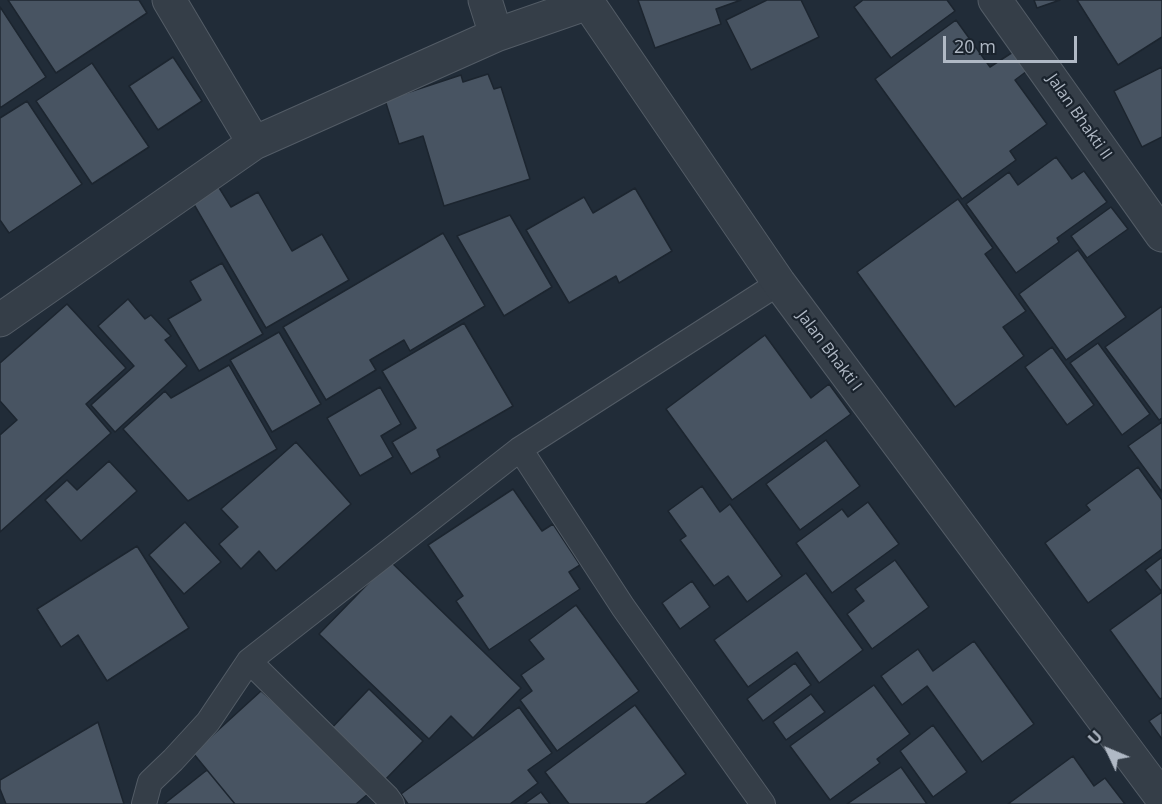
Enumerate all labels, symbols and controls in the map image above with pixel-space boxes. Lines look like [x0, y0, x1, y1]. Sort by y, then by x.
scale bar [946, 24, 1080, 62]
text: 20 m [954, 34, 996, 58]
street label: Jalan Bhakti II [1042, 70, 1116, 164]
street label: Jalan Bhakti I [792, 307, 866, 395]
north arrow [1078, 720, 1138, 780]
text: U [1083, 726, 1107, 749]

